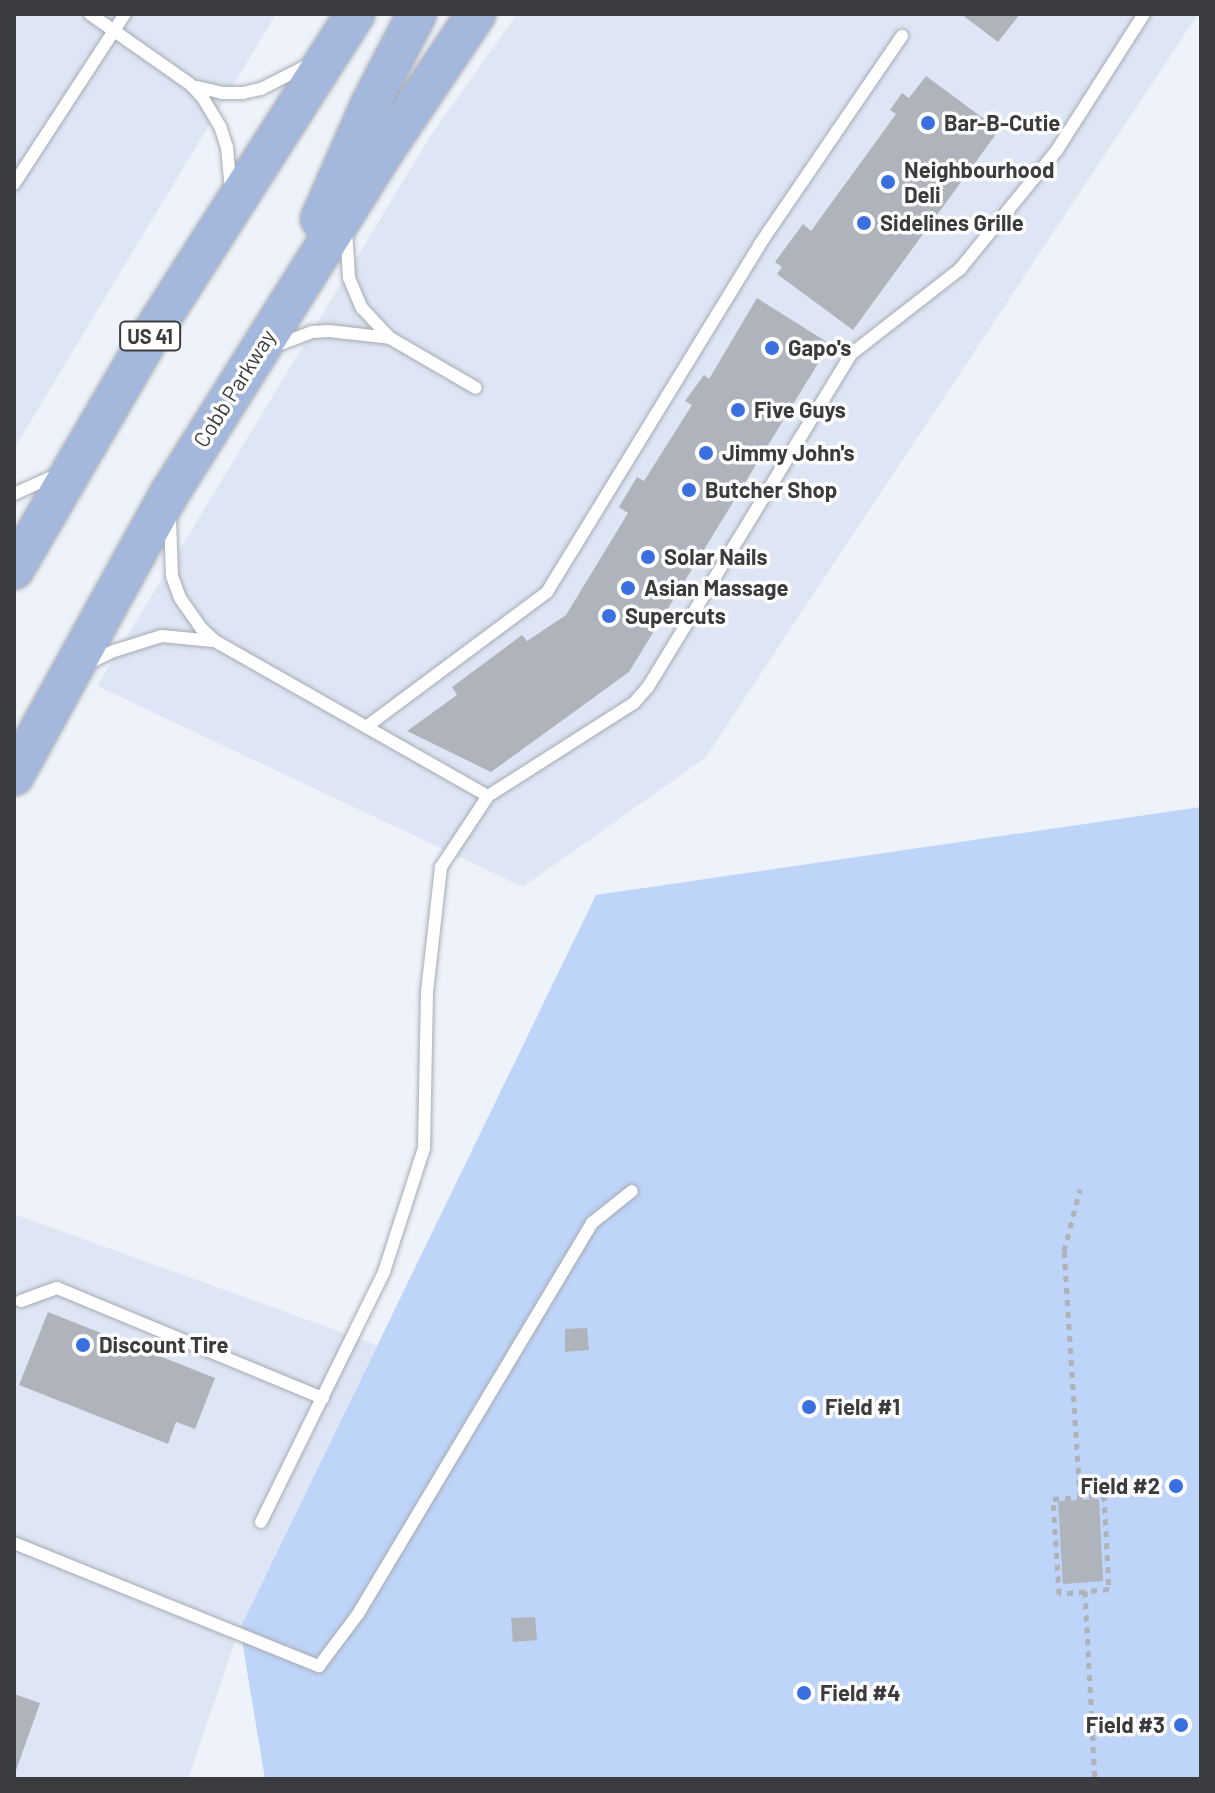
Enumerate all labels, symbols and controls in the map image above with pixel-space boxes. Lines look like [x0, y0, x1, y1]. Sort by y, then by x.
place label: Bar-B-Cutie [944, 110, 1060, 136]
marker: Bar-B-Cutie [919, 114, 937, 132]
place label: Neighbourhood Deli [904, 156, 1054, 208]
marker: Neighbourhood Deli [879, 173, 897, 191]
place label: Sidelines Grille [880, 210, 1024, 236]
marker: Sidelines Grille [855, 214, 873, 232]
road number: US 41 [118, 320, 182, 352]
street label: Cobb Parkway [187, 324, 281, 452]
place label: Gapo's [788, 335, 851, 361]
marker: Gapo's [763, 339, 781, 357]
place label: Five Guys [754, 397, 846, 423]
marker: Five Guys [729, 401, 747, 419]
place label: Jimmy John's [722, 440, 855, 466]
marker: Jimmy John's [697, 444, 715, 462]
place label: Butcher Shop [705, 477, 837, 503]
marker: Butcher Shop [680, 481, 698, 499]
place label: Solar Nails [664, 544, 767, 570]
marker: Solar Nails [639, 548, 657, 566]
place label: Asian Massage [644, 575, 789, 601]
marker: Asian Massage [619, 579, 637, 597]
place label: Supercuts [625, 603, 726, 629]
marker: Supercuts [600, 607, 618, 625]
place label: Discount Tire [99, 1332, 228, 1358]
marker: Discount Tire [74, 1336, 92, 1354]
place label: Field #1 [825, 1394, 900, 1420]
marker: Field #1 [800, 1398, 818, 1416]
place label: Field #2 [1080, 1473, 1160, 1499]
marker: Field #2 [1167, 1477, 1185, 1495]
place label: Field #4 [820, 1680, 901, 1706]
marker: Field #4 [795, 1684, 813, 1702]
place label: Field #3 [1086, 1712, 1165, 1738]
marker: Field #3 [1172, 1716, 1190, 1734]

